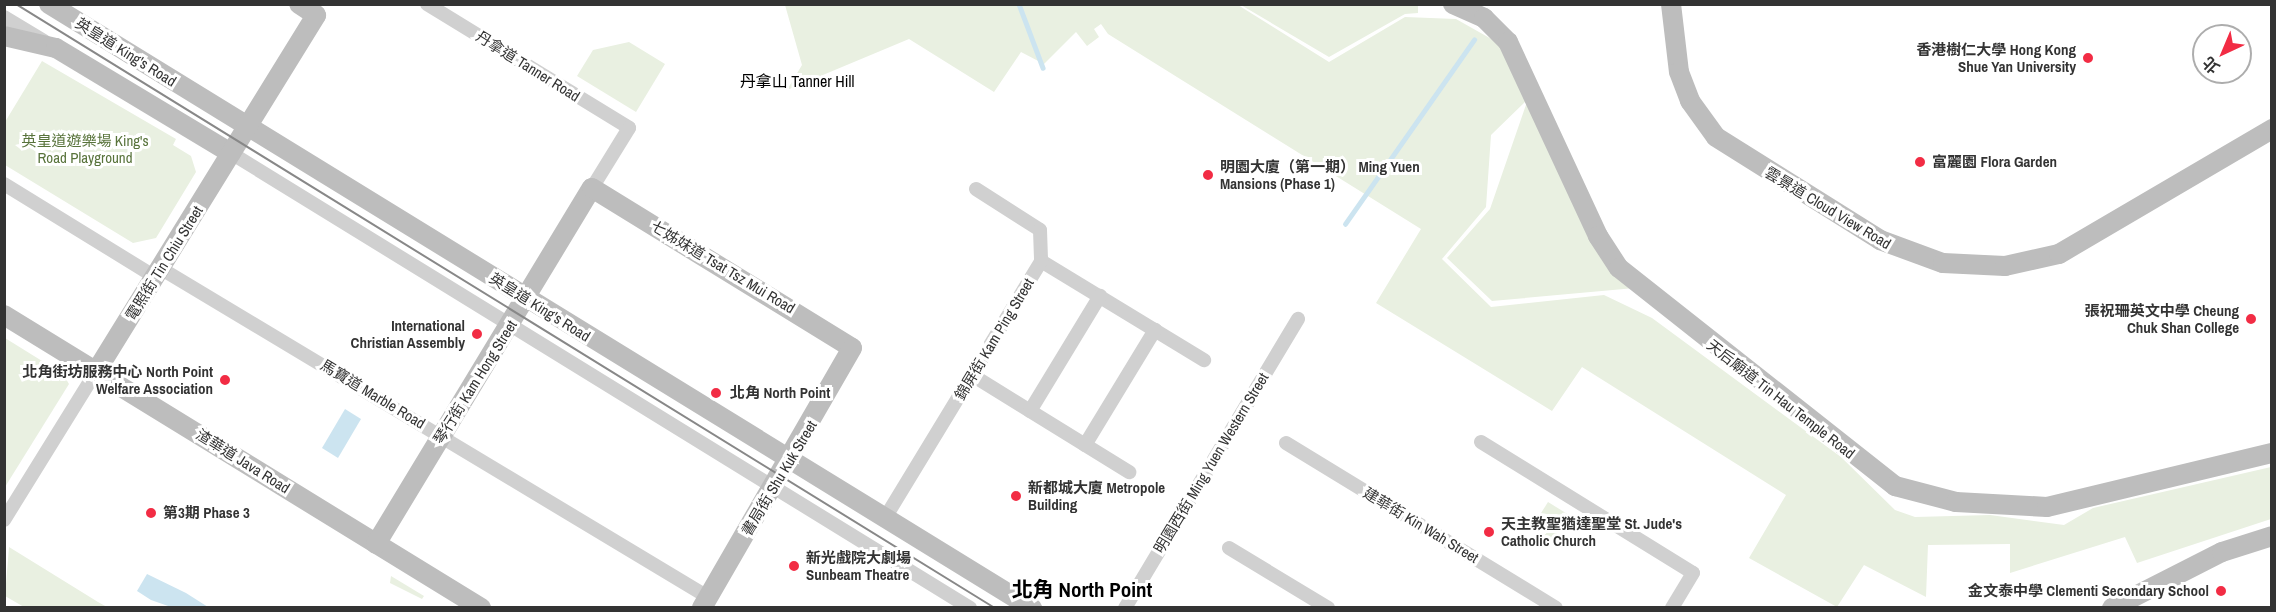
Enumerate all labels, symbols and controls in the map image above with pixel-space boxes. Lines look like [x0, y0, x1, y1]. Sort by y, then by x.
street label: 英皇道 King's Road [72, 14, 180, 90]
north arrow [2192, 24, 2252, 84]
street label: 丹拿道 Tanner Road [473, 27, 583, 105]
place label: 香港樹仁大學 Hong Kong Shue Yan University [1916, 40, 2076, 75]
marker: 香港樹仁大學 Hong Kong Shue Yan University [2081, 51, 2095, 65]
text: 北 [2197, 52, 2224, 79]
district label: 丹拿山 Tanner Hill [740, 71, 854, 91]
park label: 英皇道遊樂場 King's Road Playground [21, 131, 149, 166]
place label: 富麗園 Flora Garden [1932, 153, 2057, 171]
marker: 富麗園 Flora Garden [1913, 155, 1927, 169]
place label: 明園大廈（第一期） Ming Yuen Mansions (Phase 1) [1220, 157, 1420, 192]
street label: 雲景道 Cloud View Road [1762, 163, 1894, 253]
marker: 明園大廈（第一期） Ming Yuen Mansions (Phase 1) [1201, 168, 1215, 182]
street label: 電照街 Tin Chiu Street [122, 202, 206, 324]
street label: 七姊妹道 Tsat Tsz Mui Road [648, 217, 798, 317]
street label: 英皇道 King's Road [486, 269, 594, 345]
street label: 錦屏街 Kam Ping Street [951, 275, 1037, 403]
place label: 張祝珊英文中學 Cheung Chuk Shan College [2085, 301, 2239, 336]
marker: 張祝珊英文中學 Cheung Chuk Shan College [2244, 312, 2258, 326]
place label: International Christian Assembly [350, 316, 465, 351]
street label: 琴行街 Kam Hong Street [430, 317, 520, 447]
marker: International Christian Assembly [470, 327, 484, 341]
street label: 天后廟道 Tin Hau Temple Road [1703, 336, 1859, 462]
street label: 馬寶道 Marble Road [317, 356, 429, 432]
place label: 北角街坊服務中心 North Point Welfare Association [23, 362, 213, 397]
street label: 明園西街 Ming Yuen Western Street [1150, 369, 1272, 557]
marker: 北角街坊服務中心 North Point Welfare Association [218, 373, 232, 387]
marker: 北角 North Point [707, 384, 725, 402]
place label: 北角 North Point [730, 384, 830, 402]
street label: 書局街 Shu Kuk Street [738, 417, 820, 539]
street label: 渣華道 Java Road [193, 425, 293, 497]
place label: 新都城大廈 Metropole Building [1028, 478, 1165, 513]
street label: 建華街 Kin Wah Street [1360, 483, 1482, 567]
marker: 新都城大廈 Metropole Building [1009, 489, 1023, 503]
place label: 第3期 Phase 3 [163, 504, 250, 522]
marker: 第3期 Phase 3 [144, 506, 158, 520]
place label: 天主教聖猶達聖堂 St. Jude's Catholic Church [1501, 514, 1682, 549]
marker: 天主教聖猶達聖堂 St. Jude's Catholic Church [1482, 525, 1496, 539]
place label: 新光戲院大劇場 Sunbeam Theatre [806, 548, 911, 583]
marker: 新光戲院大劇場 Sunbeam Theatre [787, 559, 801, 573]
district label: 北角 North Point [1012, 577, 1152, 603]
place label: 金文泰中學 Clementi Secondary School [1968, 582, 2209, 600]
marker: 金文泰中學 Clementi Secondary School [2214, 584, 2228, 598]

